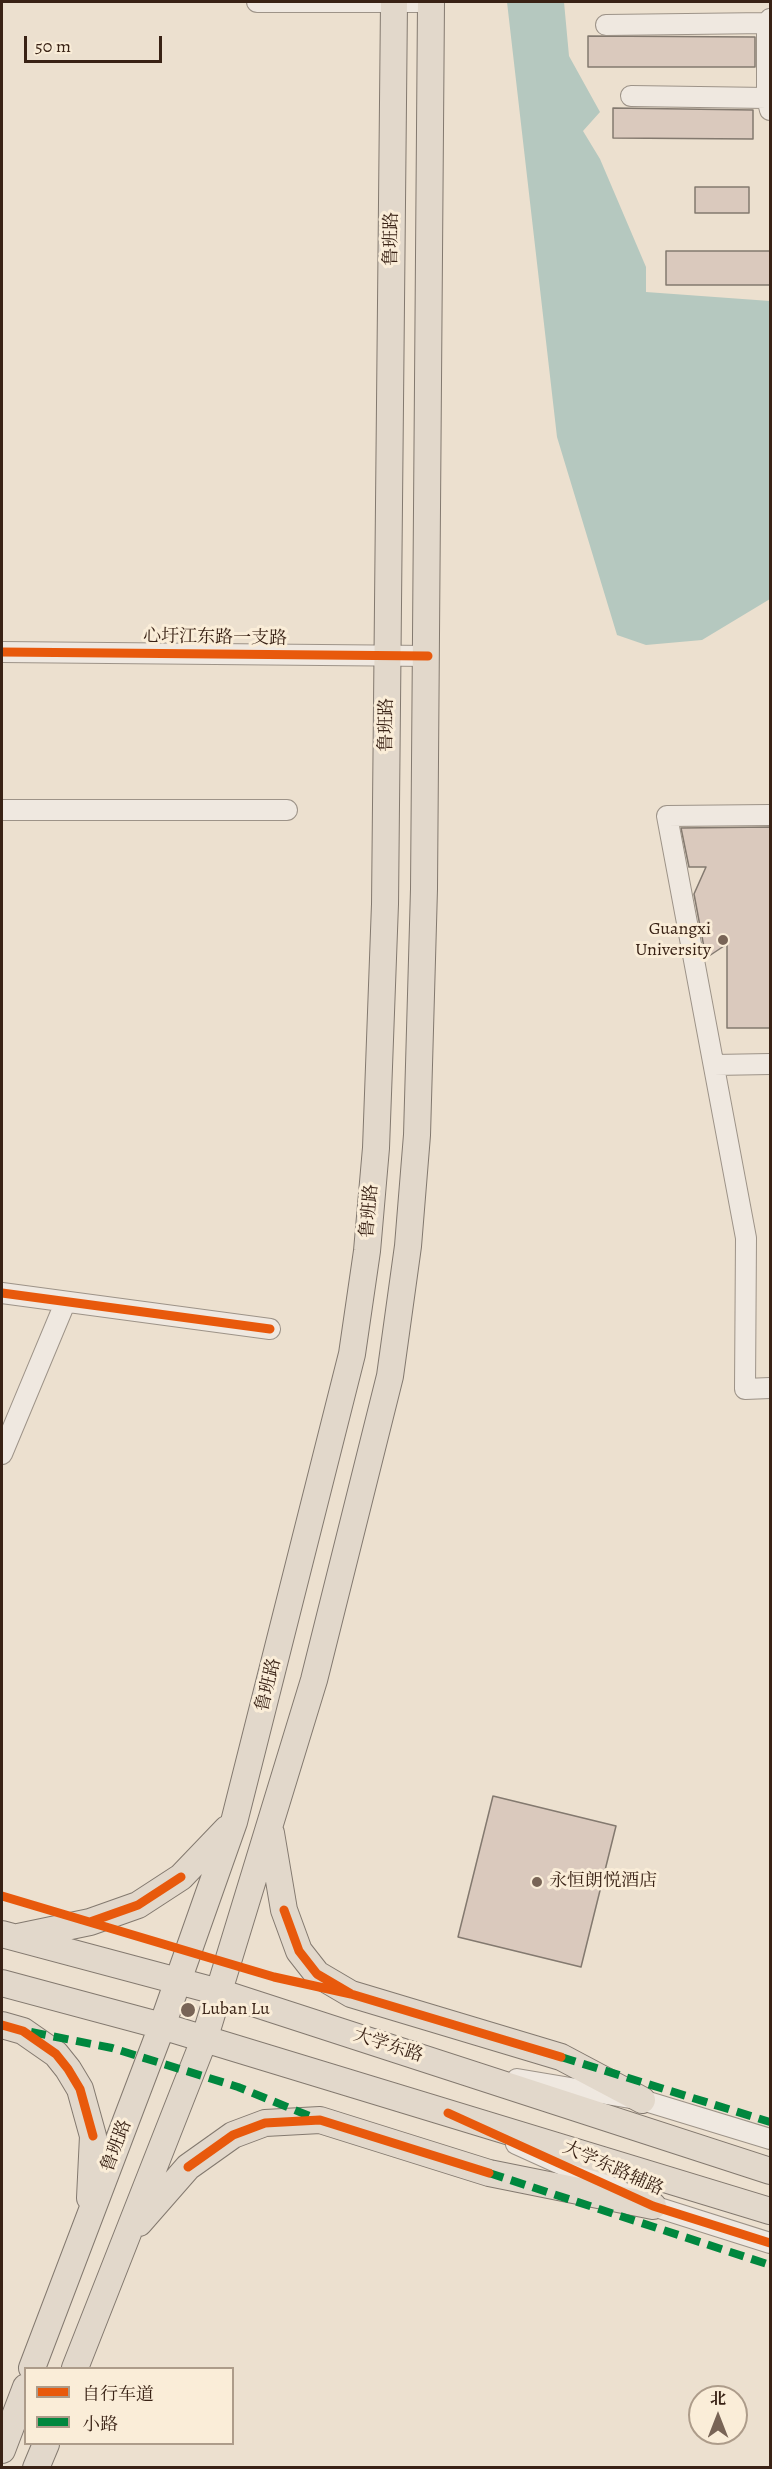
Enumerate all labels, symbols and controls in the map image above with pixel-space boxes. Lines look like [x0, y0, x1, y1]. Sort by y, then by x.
scale bar [27, 24, 165, 62]
text: 50 m [35, 34, 71, 58]
street label: 鲁班路 [381, 212, 403, 266]
street label: 心圩江东路一支路 [143, 626, 287, 650]
street label: 鲁班路 [376, 698, 398, 752]
place label: Guangxi University [635, 919, 711, 962]
marker: Guangxi University [716, 933, 730, 947]
street label: 鲁班路 [357, 1183, 383, 1239]
street label: 鲁班路 [252, 1656, 286, 1714]
place label: 永恒朗悦酒店 [549, 1871, 657, 1893]
marker: 永恒朗悦酒店 [530, 1875, 544, 1889]
place label: Luban Lu [201, 1999, 270, 2021]
marker: Luban Lu [179, 2001, 197, 2019]
street label: 大学东路 [350, 2025, 426, 2067]
street label: 鲁班路 [97, 2117, 137, 2175]
street label: 大学东路辅路 [559, 2137, 667, 2201]
legend [24, 2367, 234, 2445]
text: 自行车道 [82, 2382, 154, 2406]
north arrow [688, 2385, 748, 2445]
text: 北 [710, 2388, 726, 2410]
text: 小路 [82, 2412, 118, 2436]

